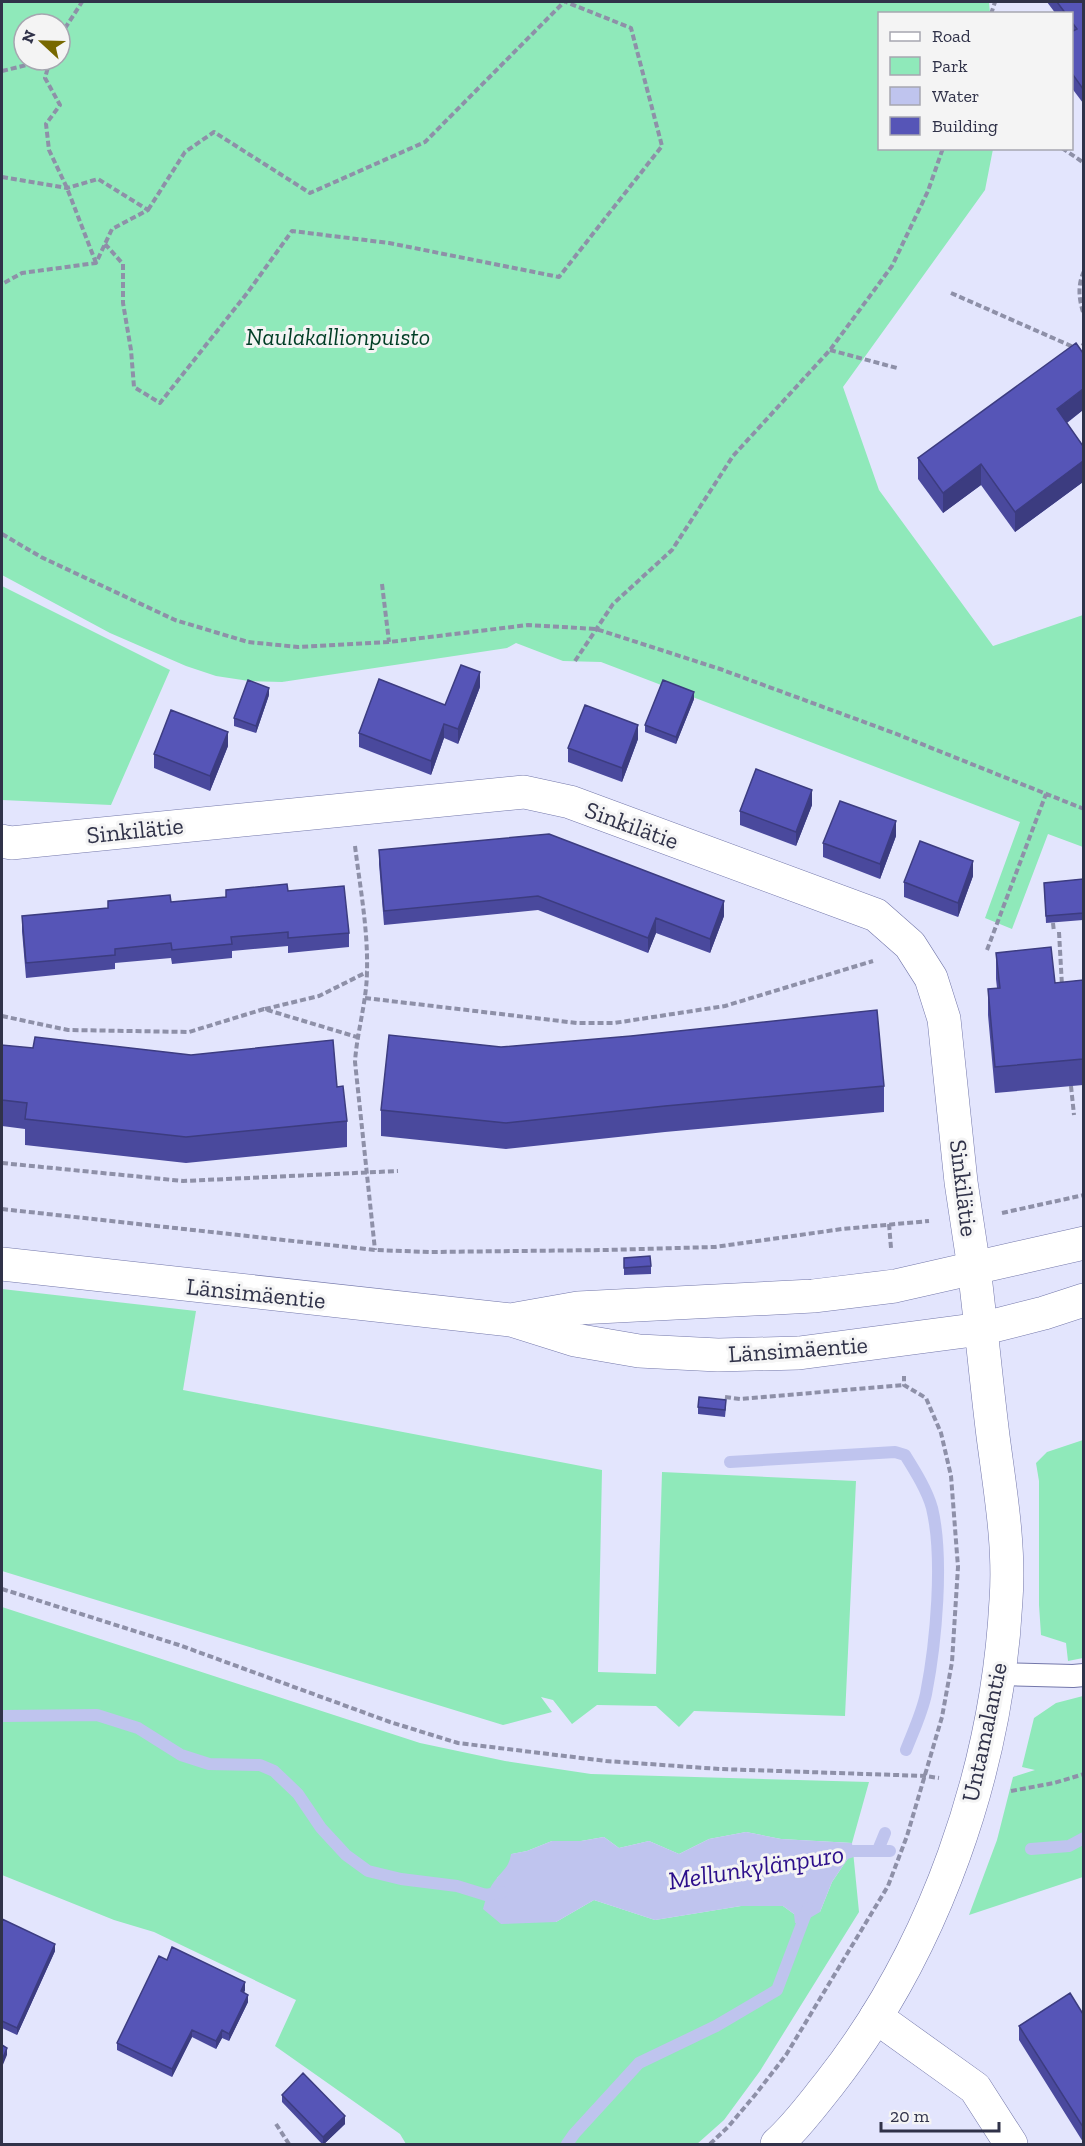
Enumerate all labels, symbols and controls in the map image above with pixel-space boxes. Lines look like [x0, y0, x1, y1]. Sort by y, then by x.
north arrow [12, 12, 72, 72]
legend [878, 12, 1073, 150]
text: Road [932, 25, 971, 47]
text: N [17, 27, 40, 46]
text: Park [932, 55, 968, 77]
text: Water [932, 85, 979, 107]
text: Building [932, 115, 998, 137]
park label: Naulakallionpuisto [246, 322, 430, 351]
street label: Sinkilätie [581, 795, 683, 855]
street label: Sinkilätie [85, 810, 185, 850]
street label: Sinkilätie [944, 1138, 984, 1238]
street label: Länsimäentie [185, 1271, 327, 1315]
street label: Länsimäentie [727, 1330, 869, 1368]
street label: Untamalantie [955, 1660, 1013, 1804]
water label: Mellunkylänpuro [666, 1837, 846, 1897]
scale bar [881, 2095, 1000, 2133]
text: 20 m [890, 2105, 930, 2127]

